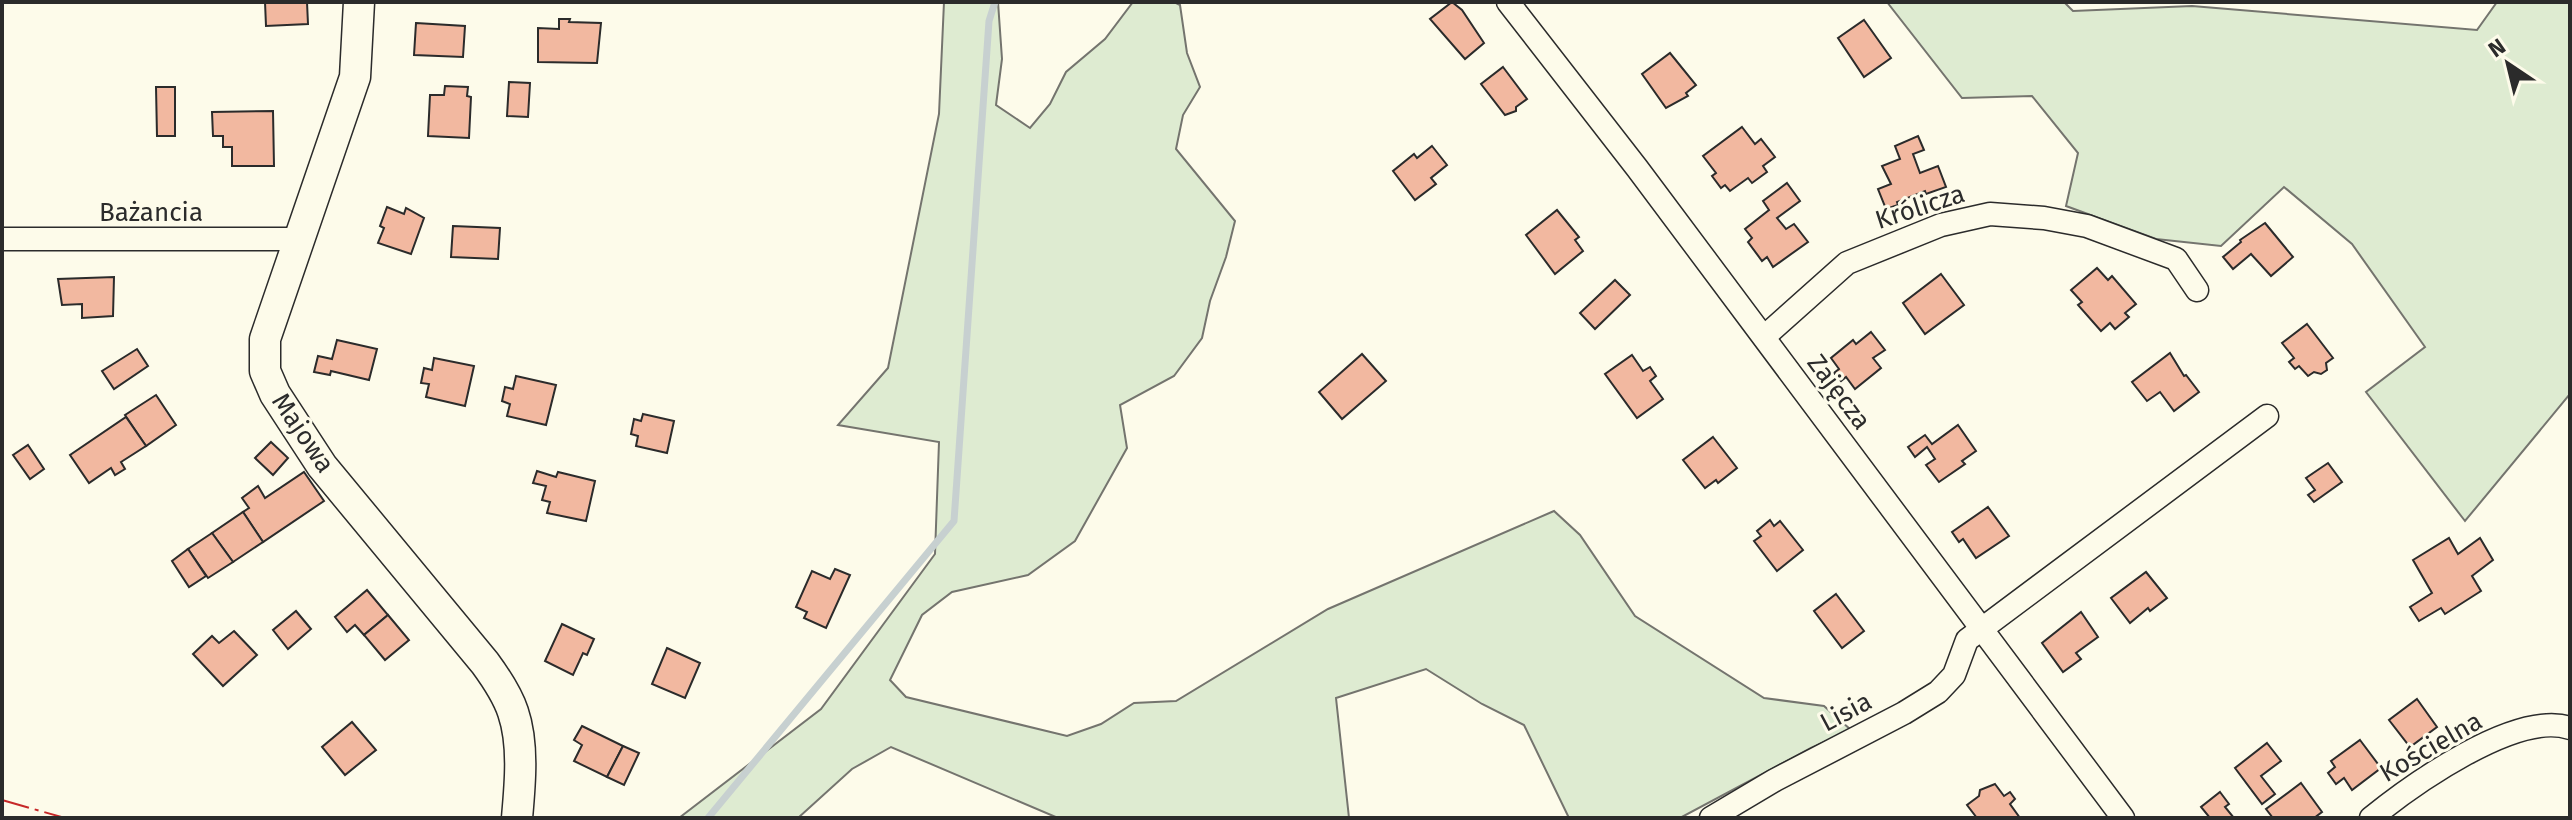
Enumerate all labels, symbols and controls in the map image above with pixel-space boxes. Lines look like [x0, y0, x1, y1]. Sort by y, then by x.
north arrow [2468, 24, 2548, 104]
text: N [2483, 33, 2511, 63]
street label: Królicza [1871, 178, 1969, 236]
street label: Bażancia [99, 197, 203, 228]
street label: Zajęcza [1801, 348, 1877, 436]
street label: Majowa [265, 387, 341, 479]
street label: Lisia [1815, 686, 1877, 738]
street label: Kościelna [2374, 705, 2488, 789]

